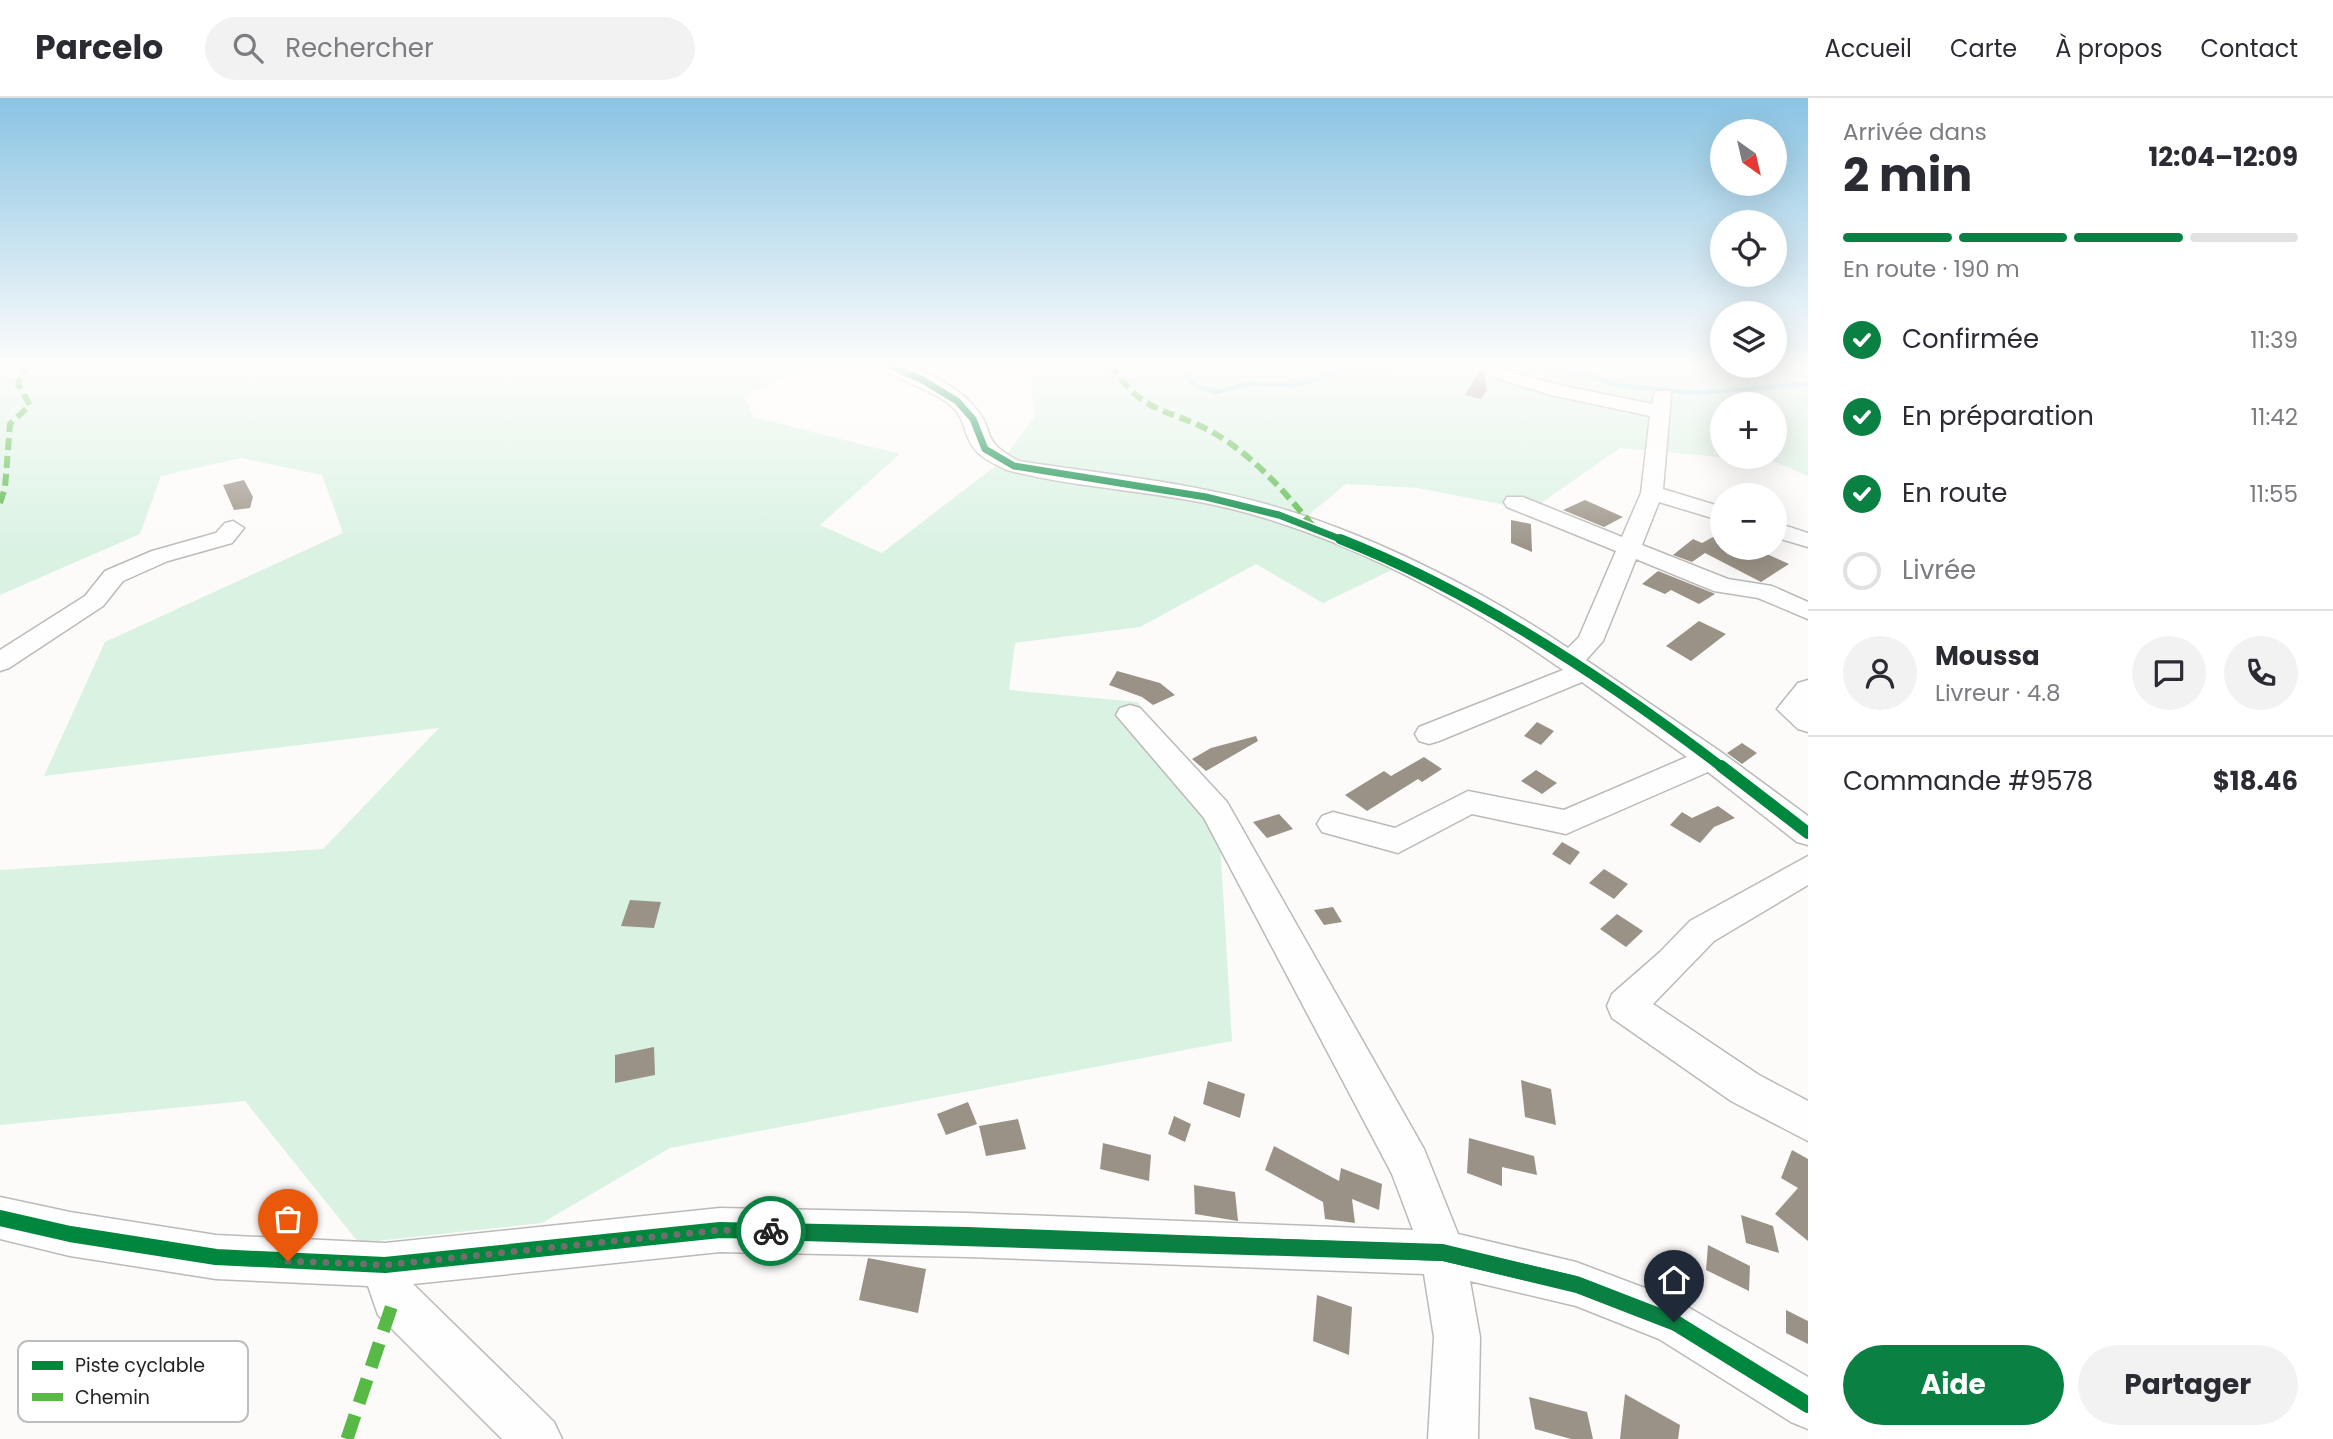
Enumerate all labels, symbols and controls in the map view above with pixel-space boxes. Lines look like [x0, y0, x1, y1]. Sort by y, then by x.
search box [205, 17, 695, 80]
text: Parcelo [35, 24, 163, 71]
icon: search [229, 29, 267, 67]
text: Rechercher [285, 30, 434, 66]
text: Accueil [1825, 32, 1912, 65]
text: Carte [1950, 32, 2017, 65]
text: À propos [2055, 32, 2162, 65]
text: Contact [2200, 32, 2298, 65]
text: Arrivée dans [1843, 116, 1987, 148]
north arrow [1710, 119, 1787, 196]
map controls [1710, 119, 1787, 560]
text: 12:04–12:09 [2148, 139, 2298, 175]
text: 2 min [1843, 143, 1972, 207]
button: locate [1710, 210, 1787, 287]
text: En route · 190 m [1843, 253, 2020, 285]
button: layers [1710, 301, 1787, 378]
icon: check [1843, 321, 1881, 359]
text: Confirmée [1902, 321, 2039, 357]
text: 11:39 [2250, 324, 2298, 356]
button: + [1710, 392, 1787, 469]
icon: check [1843, 398, 1881, 436]
text: En préparation [1902, 398, 2094, 434]
text: 11:42 [2251, 401, 2298, 433]
icon: check [1843, 475, 1881, 513]
text: En route [1902, 475, 2007, 511]
text: 11:55 [2249, 478, 2298, 510]
button: − [1710, 483, 1787, 560]
text: Livrée [1902, 552, 1976, 588]
button: person [1843, 636, 1917, 710]
button: chat [2132, 636, 2206, 710]
button: phone [2224, 636, 2298, 710]
text: Moussa [1935, 638, 2040, 674]
text: Livreur · 4.8 [1935, 677, 2061, 709]
text: Commande #9578 [1843, 763, 2093, 799]
text: $18.46 [2213, 763, 2298, 799]
pin [258, 1189, 318, 1261]
courier [736, 1196, 806, 1266]
icon: bag [269, 1200, 307, 1238]
icon: bike [752, 1212, 790, 1250]
pin [1644, 1250, 1704, 1322]
icon: home [1655, 1261, 1693, 1299]
legend [18, 1341, 248, 1422]
button: Aide [1843, 1345, 2064, 1425]
button: Partager [2078, 1345, 2298, 1425]
text: Piste cyclable [75, 1352, 205, 1379]
text: Chemin [75, 1384, 150, 1411]

